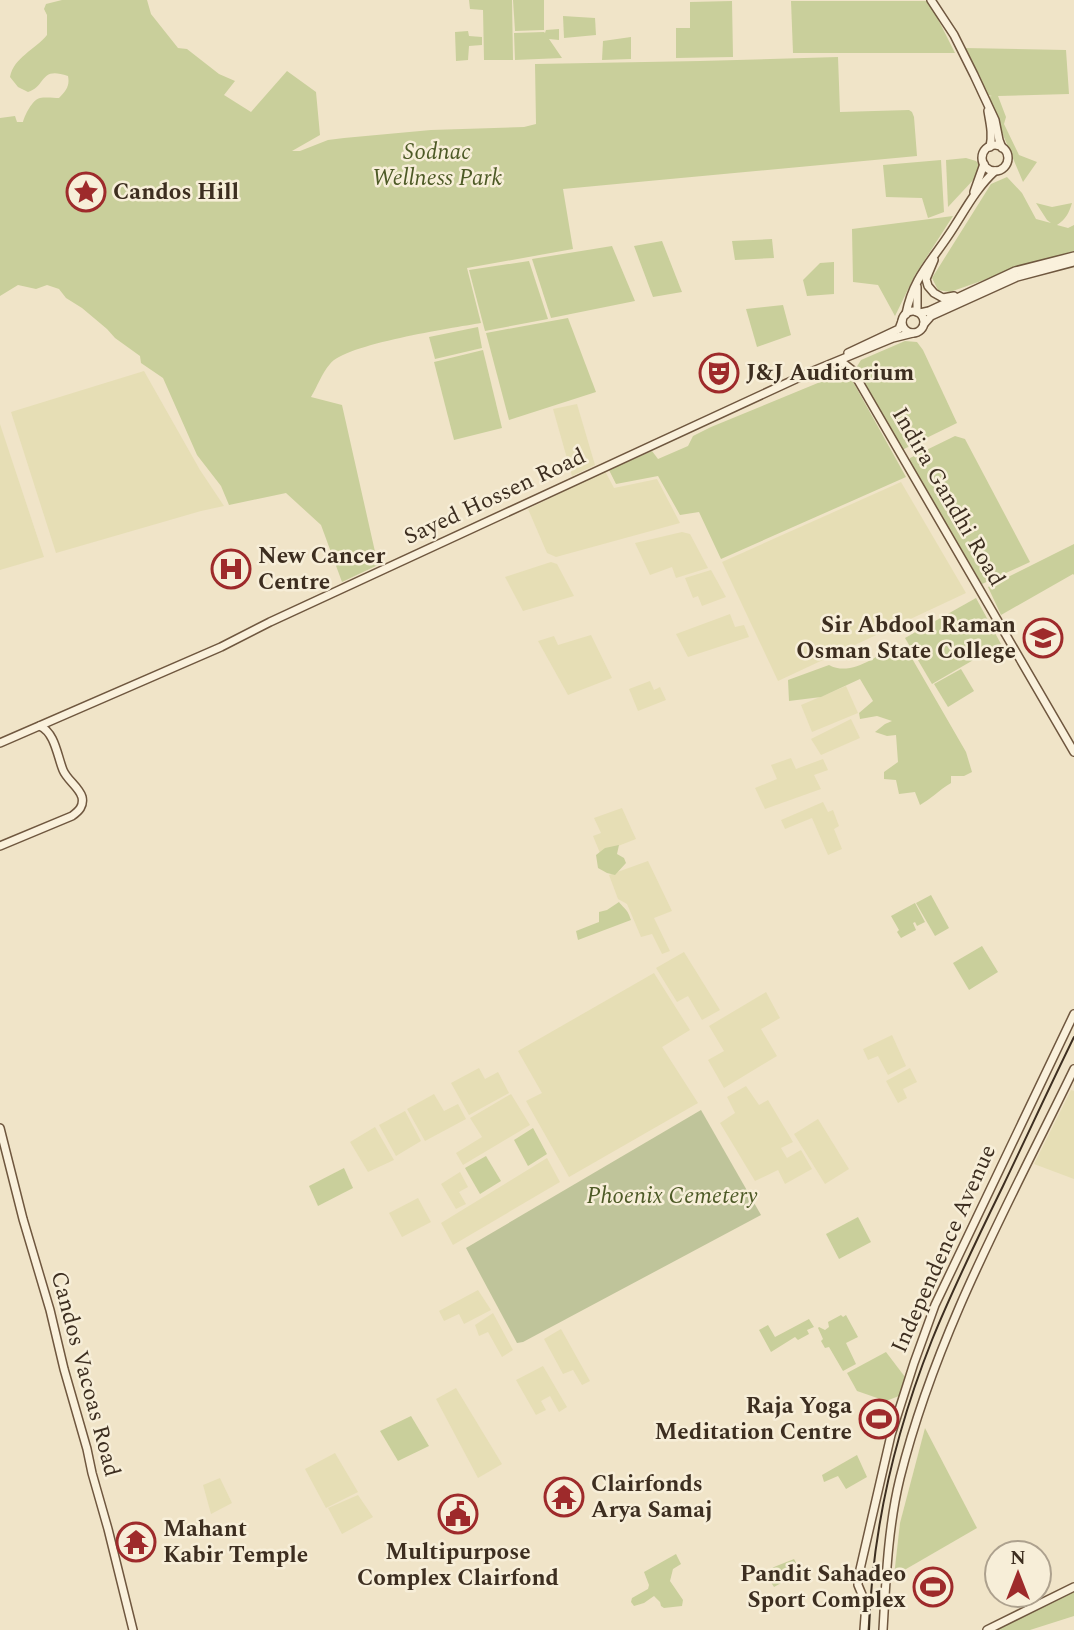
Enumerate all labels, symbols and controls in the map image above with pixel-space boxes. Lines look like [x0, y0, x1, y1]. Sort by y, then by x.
park label: Sodnac Wellness Park [372, 135, 502, 196]
place icon: Candos Hill [65, 171, 107, 213]
place label: Candos Hill [113, 175, 239, 210]
theatre icon: J&J Auditorium [698, 352, 740, 394]
place label: J&J Auditorium [746, 356, 914, 391]
street label: Indira Gandhi Road [882, 401, 1014, 593]
street label: Sayed Hossen Road [398, 439, 592, 555]
place label: New Cancer Centre [258, 539, 385, 600]
hospital icon: New Cancer Centre [210, 548, 252, 590]
place label: Sir Abdool Raman Osman State College [796, 608, 1016, 669]
school or university icon: Sir Abdool Raman Osman State College [1022, 617, 1064, 659]
street label: Independence Avenue [882, 1139, 1006, 1359]
park label: Phoenix Cemetery [586, 1179, 758, 1214]
street label: Candos Vacoas Road [41, 1267, 129, 1481]
place label: Raja Yoga Meditation Centre [654, 1389, 852, 1450]
sports icon: Raja Yoga Meditation Centre [858, 1398, 900, 1440]
place label: Clairfonds Arya Samaj [591, 1467, 713, 1528]
temple icon: Clairfonds Arya Samaj [543, 1476, 585, 1518]
public building icon: Multipurpose Complex Clairfond [437, 1493, 479, 1535]
place label: Mahant Kabir Temple [163, 1512, 308, 1573]
temple icon: Mahant Kabir Temple [115, 1521, 157, 1563]
place label: Multipurpose Complex Clairfond [357, 1535, 559, 1596]
north arrow [983, 1539, 1053, 1609]
text: N [1010, 1544, 1026, 1573]
place label: Pandit Sahadeo Sport Complex [740, 1557, 906, 1618]
sports icon: Pandit Sahadeo Sport Complex [912, 1566, 954, 1608]

